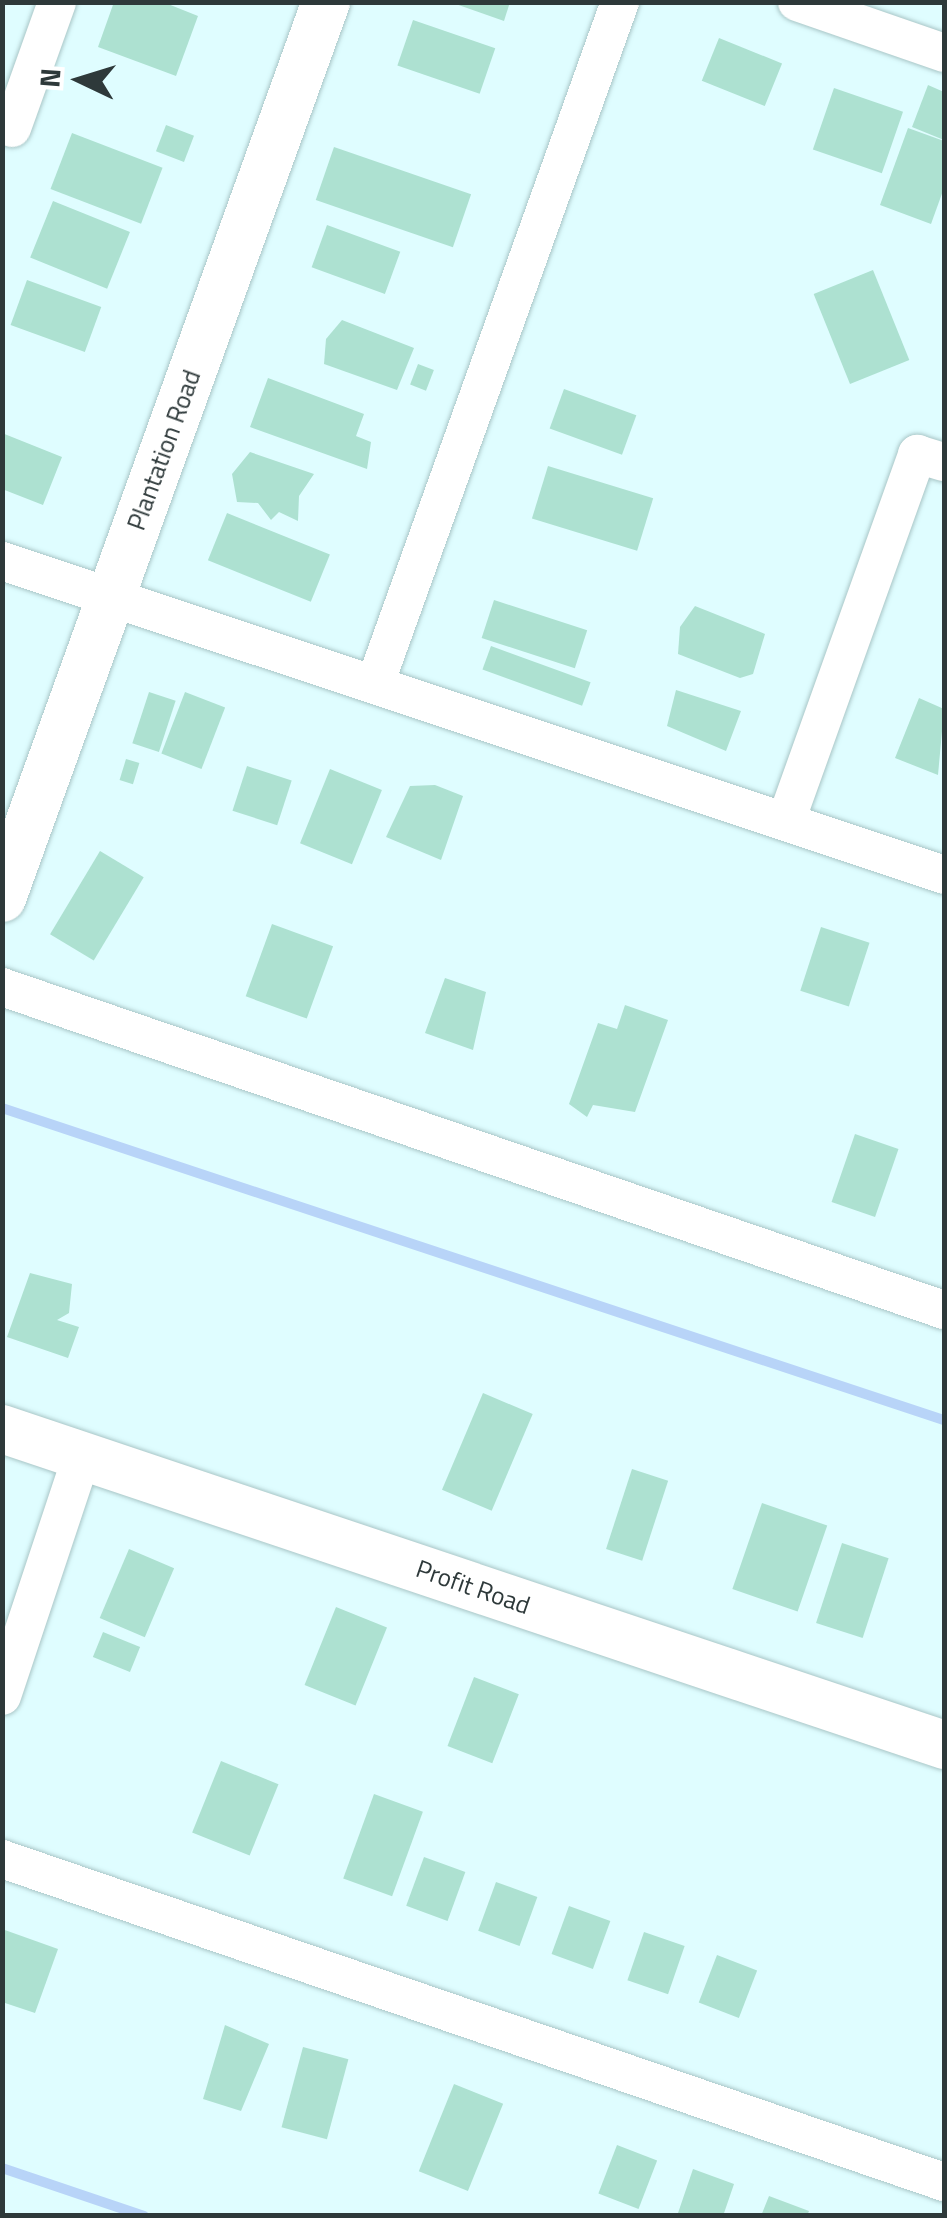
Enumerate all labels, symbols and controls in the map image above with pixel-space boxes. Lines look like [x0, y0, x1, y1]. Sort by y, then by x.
north arrow [30, 30, 130, 130]
text: N [27, 67, 72, 89]
street label: Plantation Road [121, 366, 207, 534]
street label: Profit Road [412, 1554, 534, 1620]

